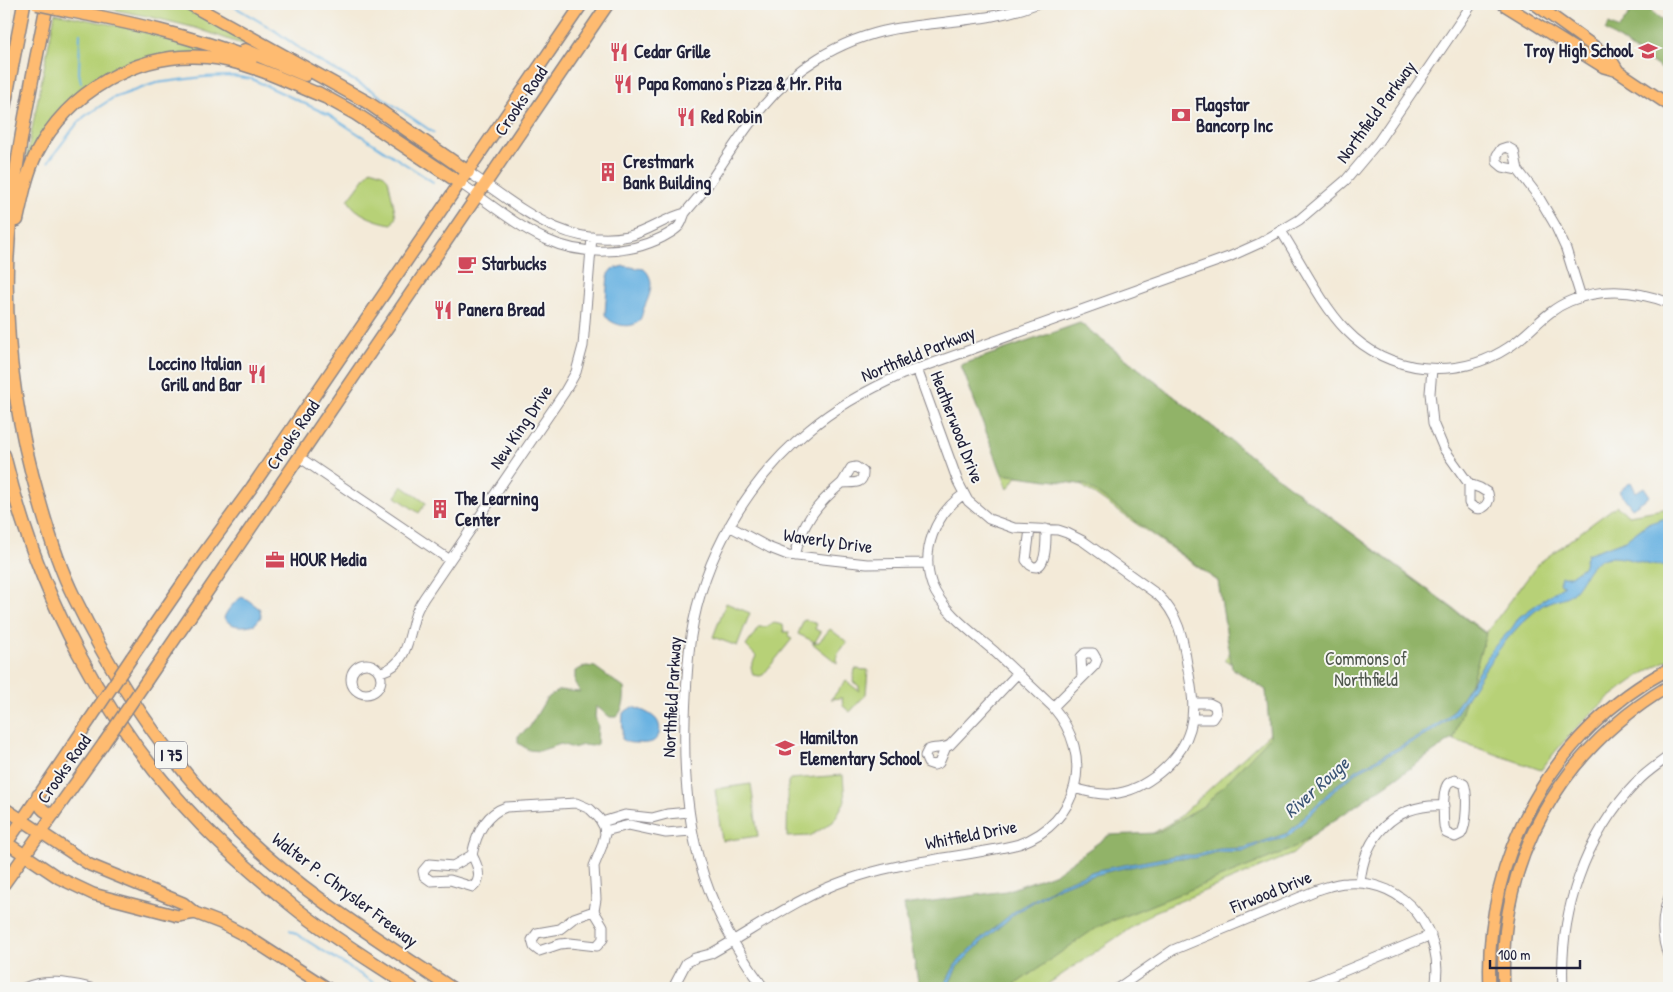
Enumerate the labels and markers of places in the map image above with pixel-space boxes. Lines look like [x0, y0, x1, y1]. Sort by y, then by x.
place label: Troy High School [1523, 38, 1634, 64]
place label: Cedar Grille [634, 39, 712, 64]
school or university icon: Troy High School [1637, 40, 1659, 62]
restaurant icon: Cedar Grille [608, 41, 630, 63]
place label: Papa Romano's Pizza & Mr. Pita [638, 71, 842, 97]
restaurant icon: Papa Romano's Pizza & Mr. Pita [612, 73, 634, 95]
place label: Flagstar Bancorp Inc [1195, 92, 1274, 139]
place label: Red Robin [701, 104, 763, 129]
bank icon: Flagstar Bancorp Inc [1170, 104, 1192, 126]
restaurant icon: Red Robin [675, 106, 697, 128]
place label: Crestmark Bank Building [623, 149, 711, 196]
building icon: Crestmark Bank Building [597, 161, 619, 183]
place label: Starbucks [482, 251, 547, 276]
cafe icon: Starbucks [456, 253, 478, 275]
place label: Panera Bread [458, 297, 544, 322]
restaurant icon: Panera Bread [432, 299, 454, 321]
place label: Loccino Italian Grill and Bar [149, 351, 242, 397]
restaurant icon: Loccino Italian Grill and Bar [246, 363, 268, 385]
place label: The Learning Center [454, 486, 538, 532]
building icon: The Learning Center [429, 498, 451, 520]
place label: HOUR Media [290, 547, 368, 572]
office icon: HOUR Media [264, 549, 286, 571]
place label: Hamilton Elementary School [800, 725, 923, 772]
school or university icon: Hamilton Elementary School [774, 737, 796, 759]

